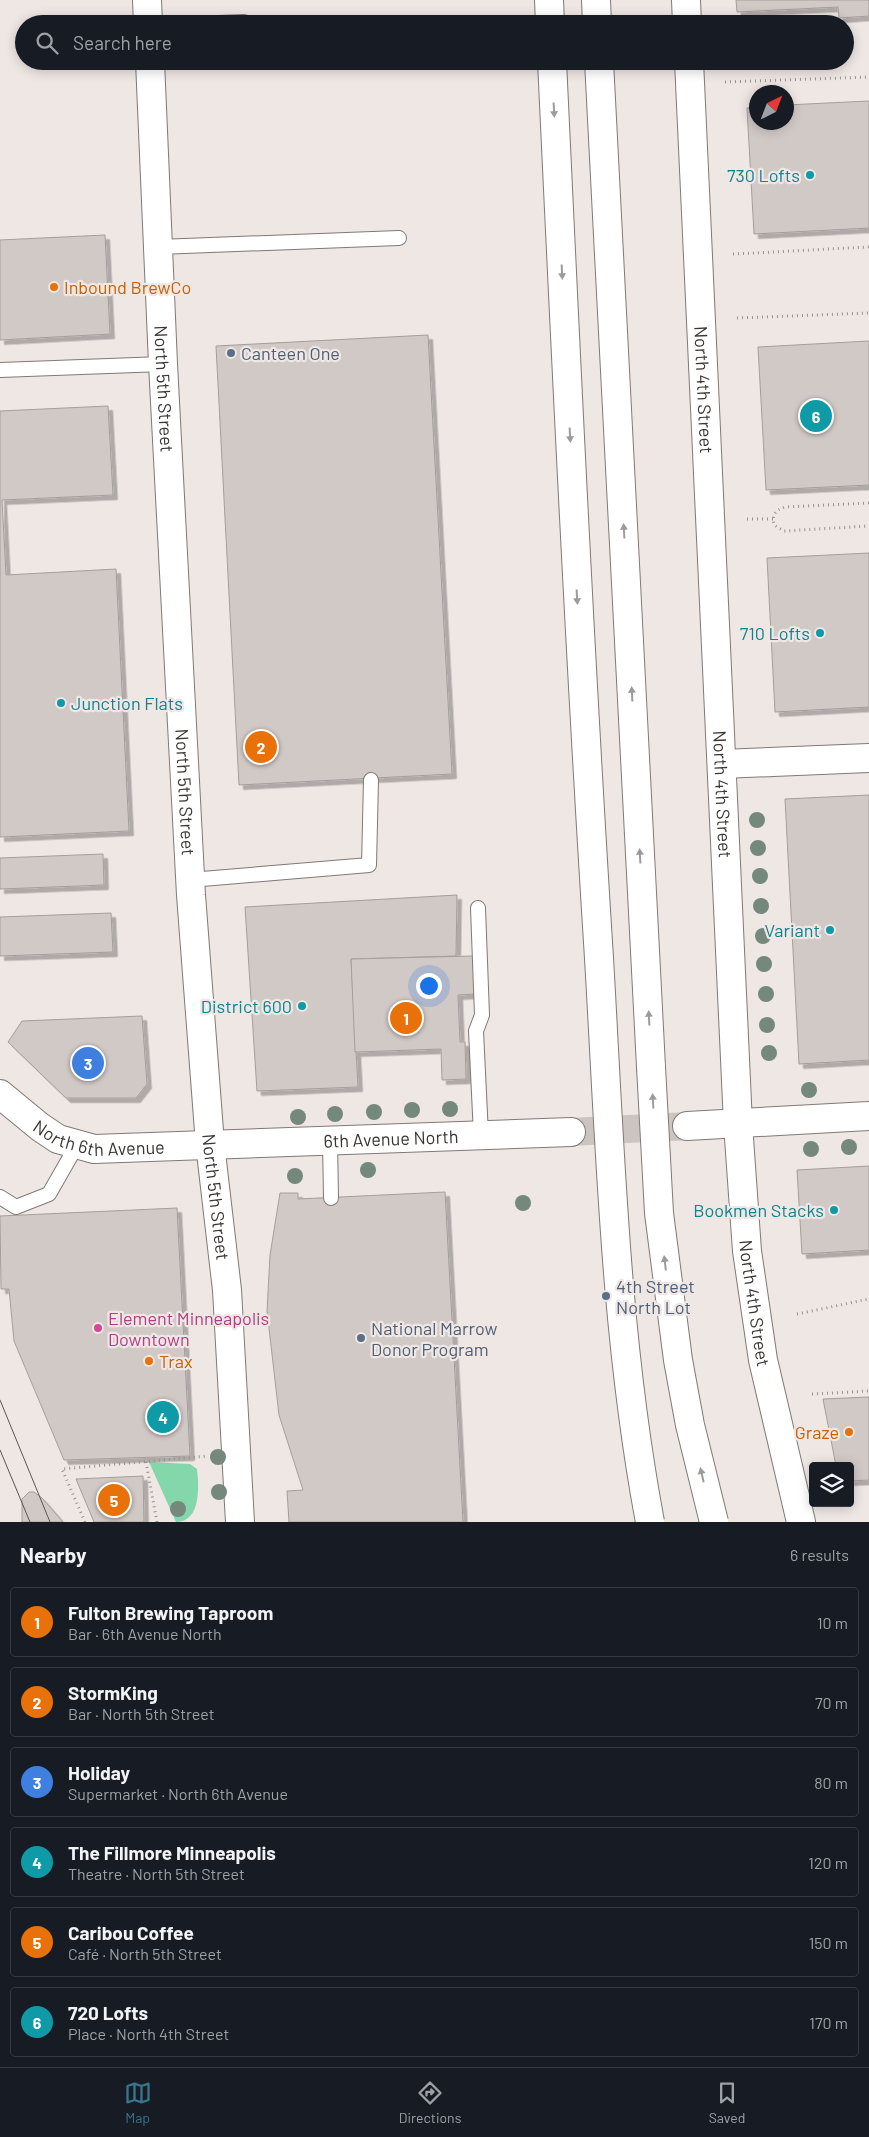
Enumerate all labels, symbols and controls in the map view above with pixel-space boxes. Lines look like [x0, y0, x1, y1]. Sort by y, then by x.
search box [15, 15, 854, 70]
icon: search [33, 29, 61, 57]
text: Search here [73, 31, 172, 54]
north arrow [749, 85, 794, 130]
one-way arrow [551, 102, 559, 118]
place label: 730 Lofts [727, 164, 800, 186]
marker: 730 Lofts [804, 169, 816, 181]
one-way arrow [558, 265, 566, 281]
place label: Inbound BrewCo [64, 276, 191, 298]
marker: Inbound BrewCo [48, 281, 60, 293]
street label: North 5th Street [150, 325, 179, 453]
street label: North 4th Street [690, 325, 718, 454]
place label: Canteen One [241, 342, 340, 364]
marker: Canteen One [225, 347, 237, 359]
pin: 6 [800, 397, 832, 435]
one-way arrow [566, 427, 574, 443]
one-way arrow [619, 523, 627, 539]
one-way arrow [574, 589, 582, 605]
place label: 710 Lofts [740, 622, 810, 644]
marker: 710 Lofts [814, 627, 826, 639]
one-way arrow [628, 685, 636, 701]
place label: Junction Flats [71, 692, 183, 714]
marker: Junction Flats [55, 697, 67, 709]
street label: North 5th Street [171, 728, 200, 856]
pin: 2 [245, 728, 277, 766]
street label: North 4th Street [709, 730, 737, 858]
one-way arrow [636, 848, 644, 864]
place label: Variant [764, 919, 820, 941]
marker: Variant [824, 924, 836, 936]
your location [416, 973, 442, 999]
place label: District 600 [201, 995, 292, 1017]
pin: 1 [390, 999, 422, 1037]
marker: District 600 [296, 1000, 308, 1012]
one-way arrow [644, 1010, 652, 1026]
pin: 3 [72, 1044, 104, 1082]
one-way arrow [649, 1093, 657, 1109]
street label: North 6th Avenue [29, 1115, 165, 1160]
street label: 6th Avenue North [323, 1125, 459, 1152]
street label: North 5th Street [198, 1133, 234, 1261]
place label: Bookmen Stacks [693, 1199, 824, 1221]
marker: Bookmen Stacks [828, 1204, 840, 1216]
street label: North 4th Street [735, 1239, 775, 1369]
one-way arrow [661, 1255, 669, 1271]
place label: 4th Street North Lot [616, 1275, 695, 1318]
marker: 4th Street North Lot [600, 1290, 612, 1302]
place label: Element Minneapolis Downtown [108, 1307, 269, 1350]
place label: National Marrow Donor Program [371, 1317, 497, 1360]
marker: Element Minneapolis Downtown [92, 1322, 104, 1334]
marker: National Marrow Donor Program [355, 1332, 367, 1344]
place label: Trax [159, 1350, 193, 1372]
marker: Trax [143, 1355, 155, 1367]
pin: 4 [147, 1398, 179, 1436]
place label: Graze [795, 1421, 839, 1443]
marker: Graze [843, 1426, 855, 1438]
map controls [809, 1462, 854, 1507]
button: layers [809, 1462, 854, 1507]
one-way arrow [698, 1467, 706, 1482]
pin: 5 [98, 1481, 130, 1519]
text: Nearby [20, 1542, 86, 1567]
text: 6 results [790, 1545, 849, 1564]
text: Fulton Brewing Taproom [68, 1601, 273, 1624]
text: 1 [34, 1613, 40, 1632]
text: 10 m [817, 1613, 848, 1632]
text: Bar · 6th Avenue North [68, 1624, 222, 1643]
text: StormKing [68, 1681, 158, 1704]
text: 2 [33, 1693, 41, 1712]
text: 70 m [815, 1693, 848, 1712]
text: Bar · North 5th Street [68, 1704, 214, 1723]
text: Holiday [68, 1761, 130, 1784]
text: 3 [33, 1773, 41, 1792]
text: 80 m [814, 1773, 848, 1792]
text: Supermarket · North 6th Avenue [68, 1784, 288, 1803]
text: The Fillmore Minneapolis [68, 1841, 276, 1864]
text: 4 [32, 1853, 42, 1872]
text: 120 m [808, 1853, 848, 1872]
text: Theatre · North 5th Street [68, 1864, 245, 1883]
text: Caribou Coffee [68, 1921, 194, 1944]
text: 5 [33, 1933, 41, 1952]
text: 150 m [809, 1933, 848, 1952]
text: Café · North 5th Street [68, 1944, 222, 1963]
text: 720 Lofts [68, 2001, 148, 2024]
text: 6 [33, 2013, 41, 2032]
text: 170 m [809, 2013, 848, 2032]
text: Place · North 4th Street [68, 2024, 229, 2043]
tab: Map [124, 2079, 152, 2126]
tab: Directions [399, 2079, 461, 2126]
tab: Saved [709, 2079, 745, 2126]

